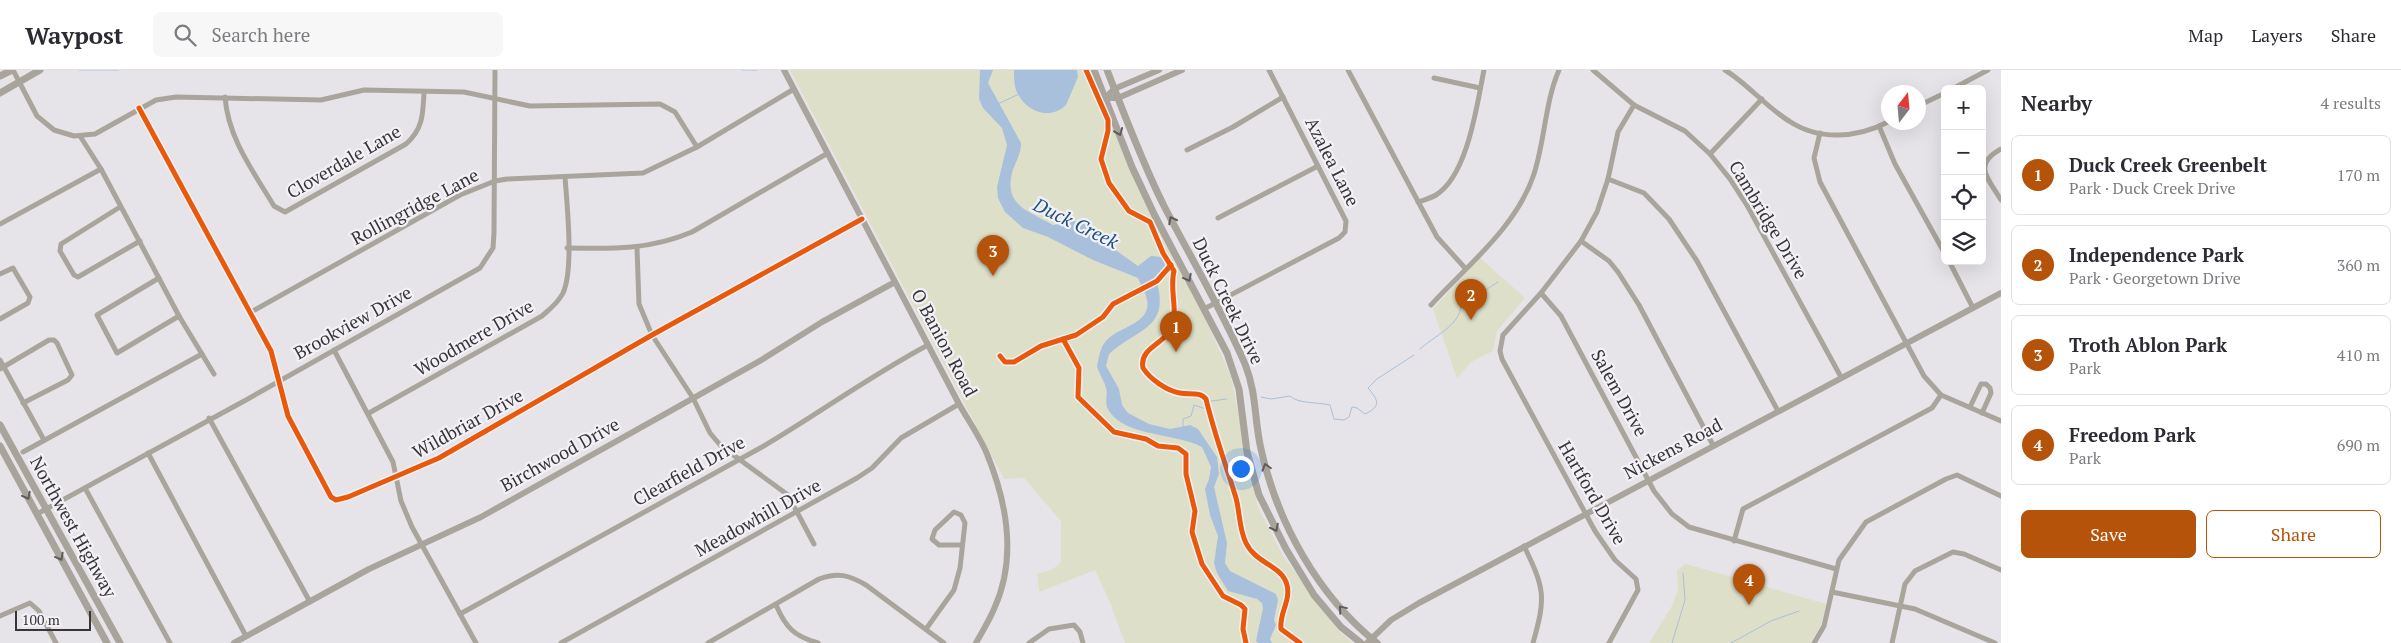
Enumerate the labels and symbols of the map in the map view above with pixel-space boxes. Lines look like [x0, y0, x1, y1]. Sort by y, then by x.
north arrow [1881, 85, 1926, 130]
street label: Azalea Lane [1300, 113, 1366, 210]
street label: Cloverdale Lane [282, 119, 405, 204]
one-way arrow [1113, 127, 1123, 135]
street label: Cambridge Drive [1724, 156, 1814, 283]
street label: Rollingridge Lane [346, 162, 483, 250]
water label: Duck Creek [1029, 191, 1124, 254]
one-way arrow [1168, 216, 1178, 225]
street label: Duck Creek Drive [1188, 233, 1270, 368]
pin: 3 [977, 235, 1009, 276]
one-way arrow [1182, 273, 1192, 282]
pin: 2 [1455, 279, 1487, 320]
street label: Brookview Drive [289, 280, 416, 364]
street label: O Banion Road [906, 284, 983, 401]
street label: Woodmere Drive [410, 293, 537, 381]
pin: 1 [1160, 311, 1192, 352]
street label: Salem Drive [1586, 345, 1654, 440]
street label: Wildbriar Drive [408, 383, 527, 463]
street label: Birchwood Drive [496, 412, 623, 497]
street label: Nickens Road [1619, 412, 1726, 484]
street label: Clearfield Drive [628, 429, 749, 511]
street label: Hartford Drive [1554, 436, 1632, 549]
street label: Northwest Highway [25, 452, 123, 602]
your location [1228, 456, 1254, 482]
one-way arrow [1261, 464, 1271, 472]
street label: Meadowhill Drive [690, 473, 825, 562]
one-way arrow [21, 491, 31, 500]
one-way arrow [1269, 523, 1279, 532]
one-way arrow [54, 552, 64, 561]
pin: 4 [1733, 564, 1765, 605]
one-way arrow [1339, 606, 1348, 615]
scale bar [15, 608, 91, 631]

